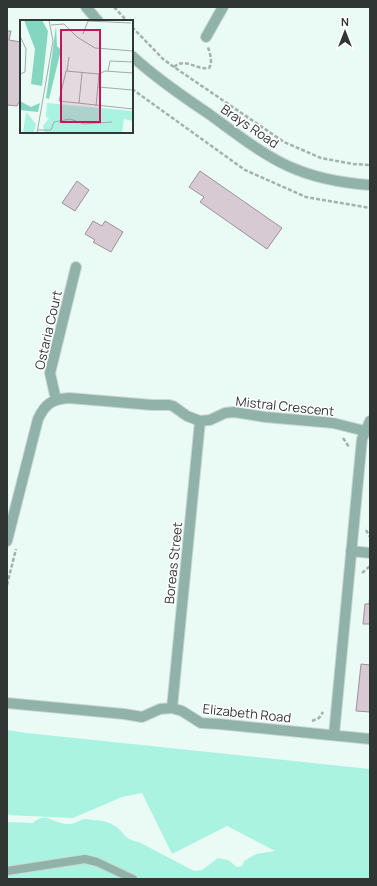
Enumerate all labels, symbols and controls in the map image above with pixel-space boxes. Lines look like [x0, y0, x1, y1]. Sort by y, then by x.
north arrow [325, 12, 365, 52]
text: N [341, 14, 349, 29]
inset map [20, 20, 133, 133]
street label: Brays Road [217, 100, 283, 152]
street label: Ostaria Court [30, 289, 66, 371]
street label: Mistral Crescent [235, 392, 335, 420]
street label: Boreas Street [160, 521, 186, 605]
street label: Elizabeth Road [202, 699, 292, 727]

